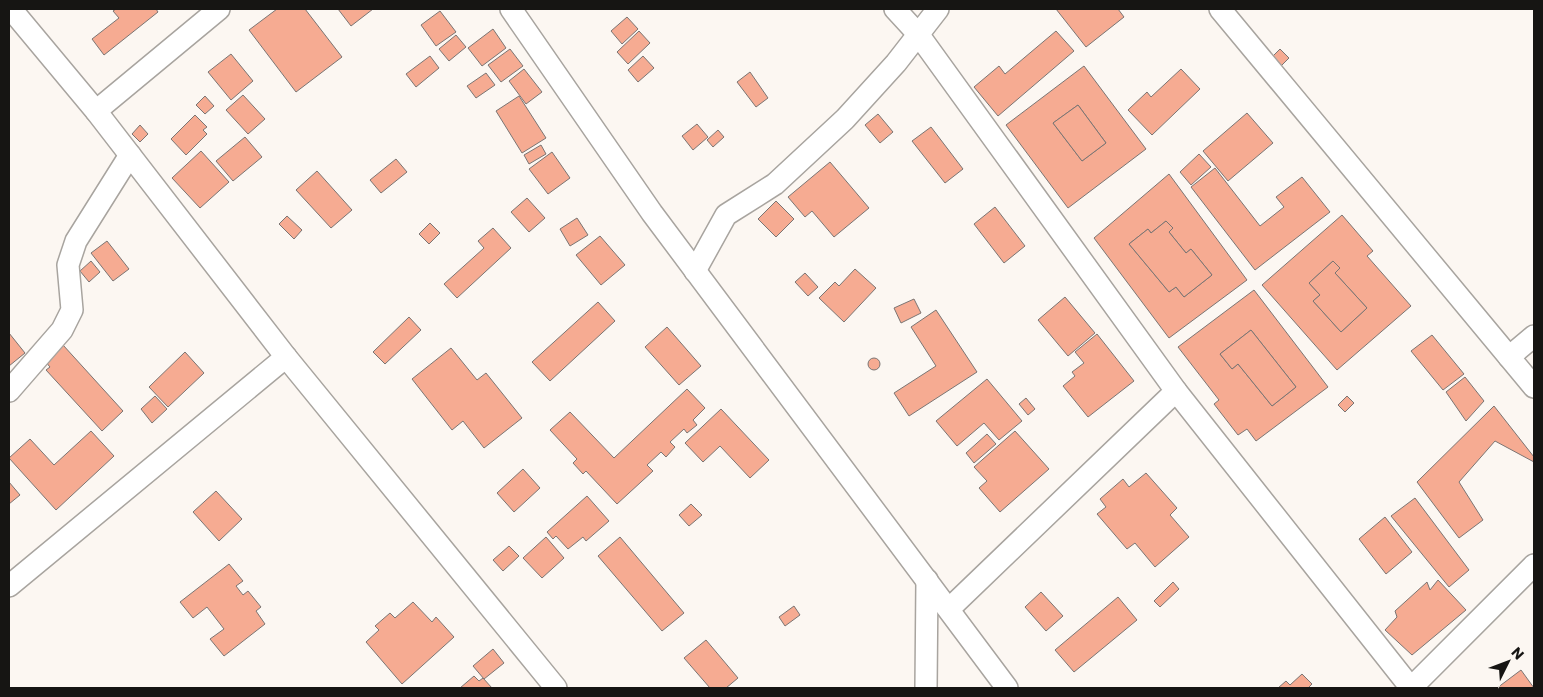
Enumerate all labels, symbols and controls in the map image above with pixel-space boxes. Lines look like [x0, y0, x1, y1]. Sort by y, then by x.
north arrow [1483, 637, 1533, 687]
text: N [1507, 643, 1529, 664]

